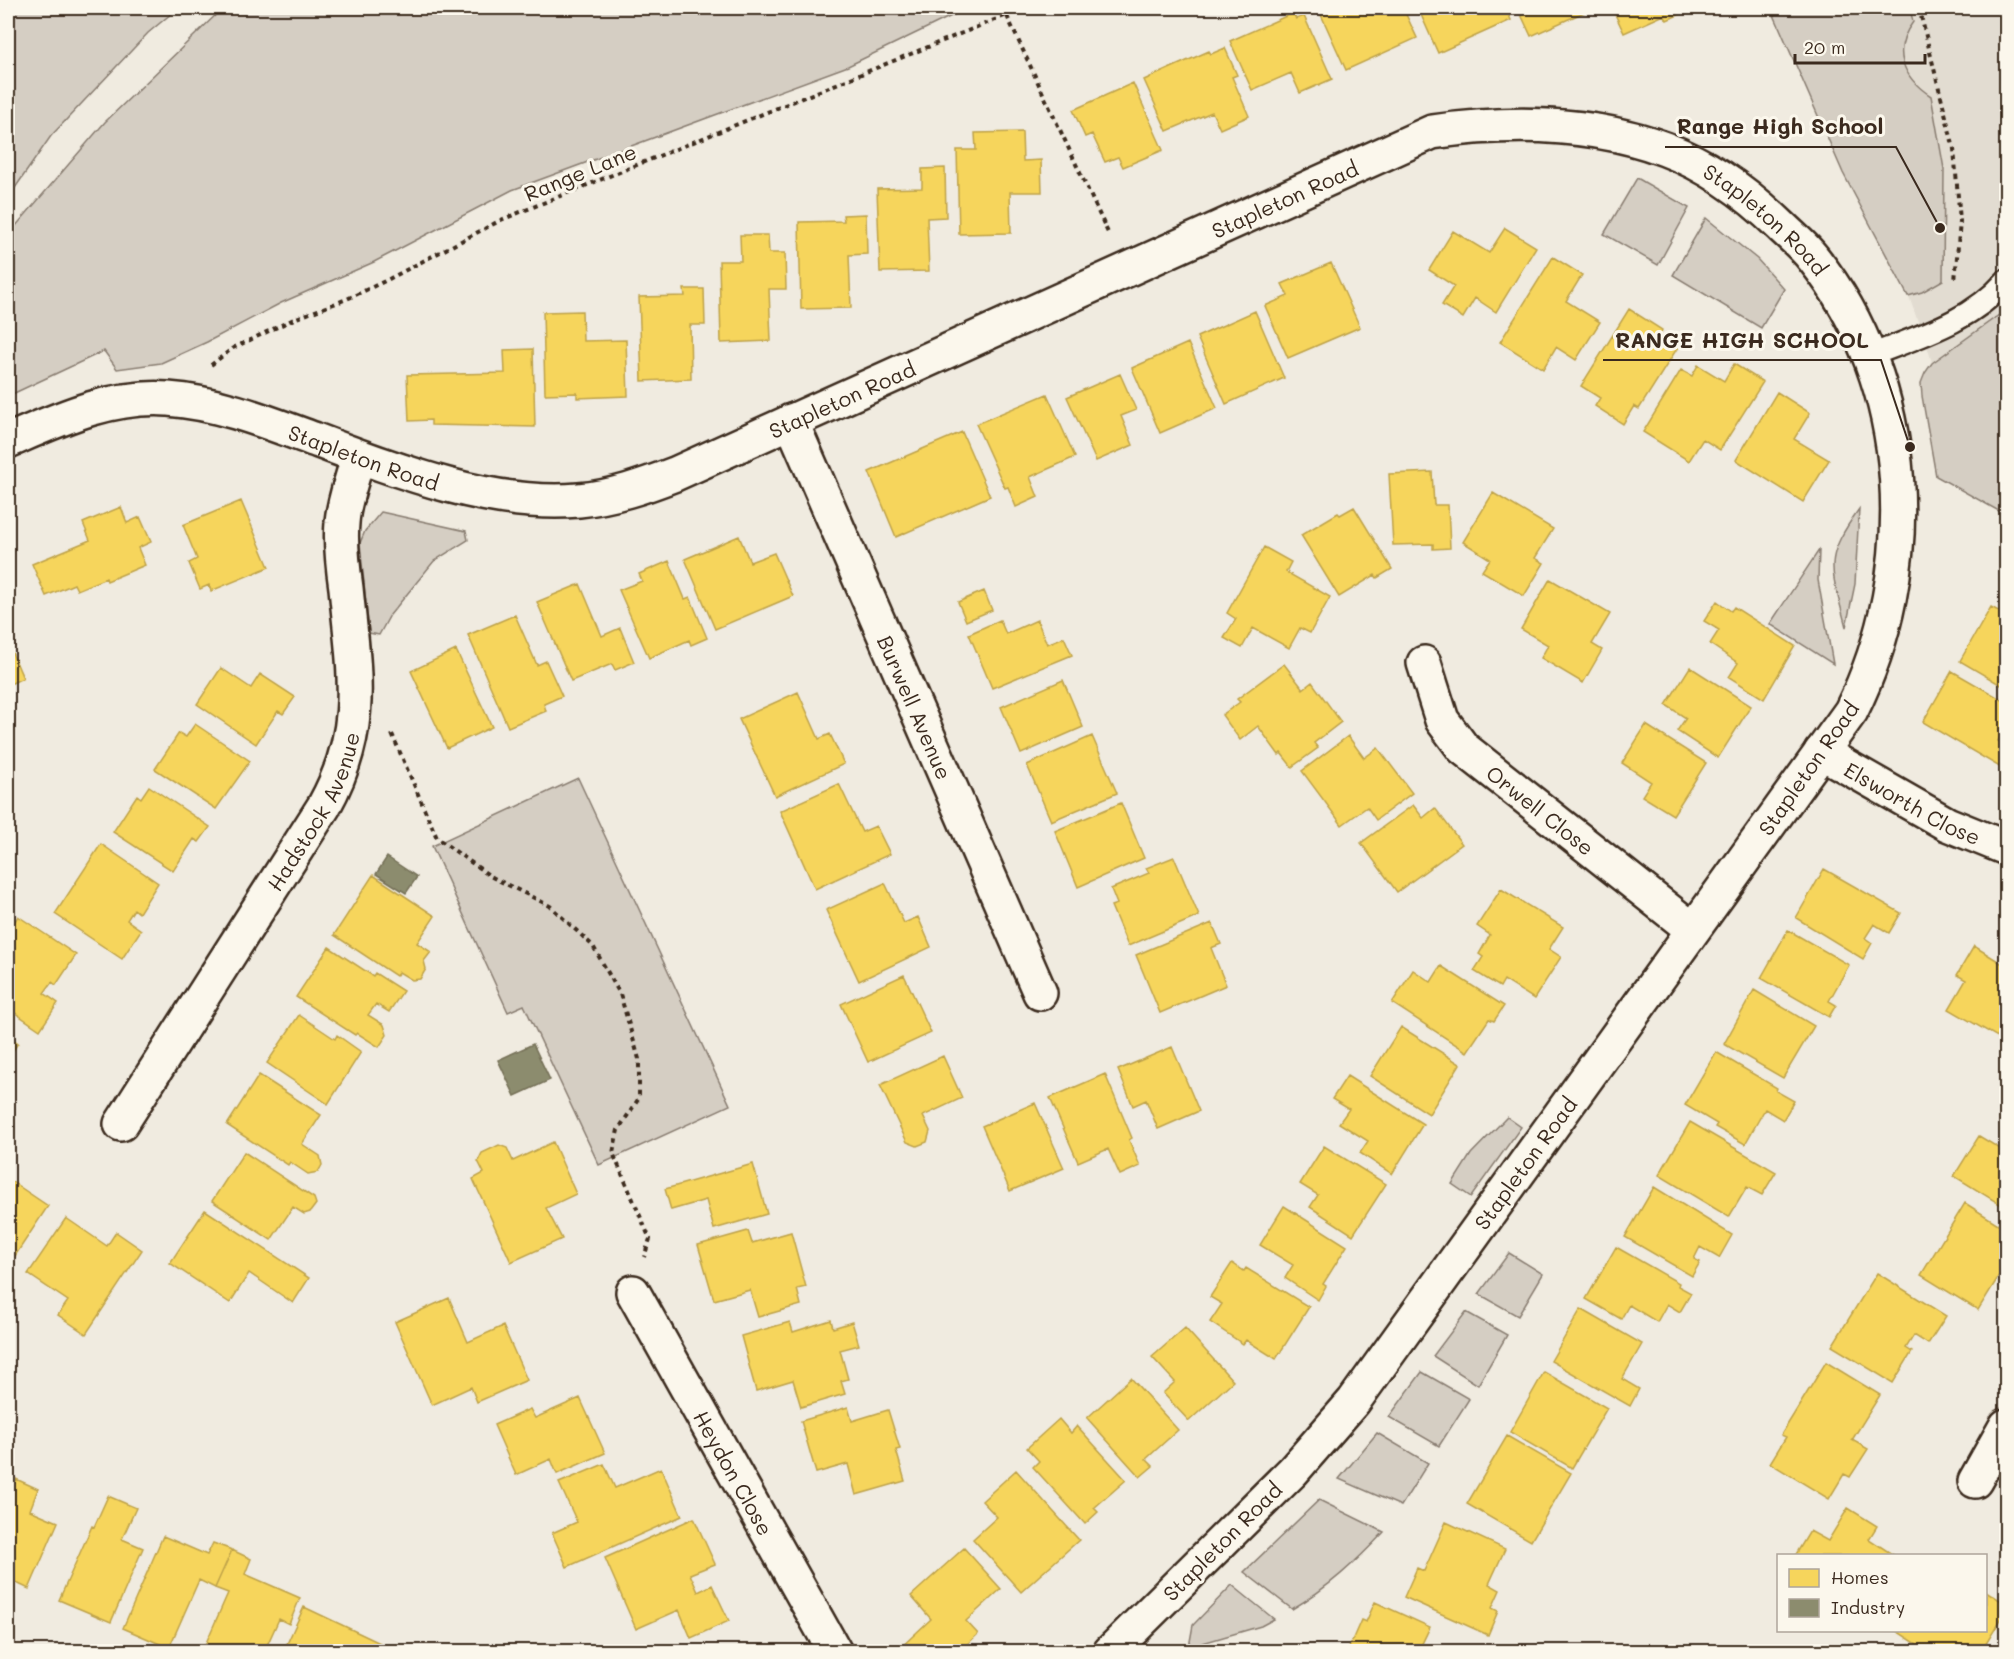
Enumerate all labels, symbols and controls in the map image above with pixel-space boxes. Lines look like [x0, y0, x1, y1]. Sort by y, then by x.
scale bar [1795, 27, 1926, 65]
text: 20 m [1804, 35, 1845, 59]
callout: Range High School [1665, 107, 1896, 147]
text: Range High School [1677, 111, 1883, 140]
street label: Range Lane [520, 137, 640, 207]
street label: Stapleton Road [1207, 154, 1362, 243]
street label: Stapleton Road [1699, 157, 1835, 280]
callout: RANGE HIGH SCHOOL [1603, 320, 1881, 360]
text: RANGE HIGH SCHOOL [1615, 325, 1869, 354]
street label: Stapleton Road [764, 354, 919, 443]
street label: Stapleton Road [285, 418, 442, 495]
street label: Burwell Avenue [872, 631, 959, 783]
street label: Stapleton Road [1752, 696, 1864, 840]
street label: Hadstock Avenue [260, 730, 364, 895]
street label: Elsworth Close [1840, 755, 1985, 850]
street label: Orwell Close [1482, 759, 1600, 860]
street label: Stapleton Road [1468, 1091, 1582, 1235]
street label: Heydon Close [688, 1405, 780, 1540]
street label: Stapleton Road [1157, 1476, 1287, 1606]
legend [1777, 1554, 1987, 1632]
text: Homes [1831, 1565, 1889, 1589]
text: Industry [1831, 1595, 1905, 1619]

